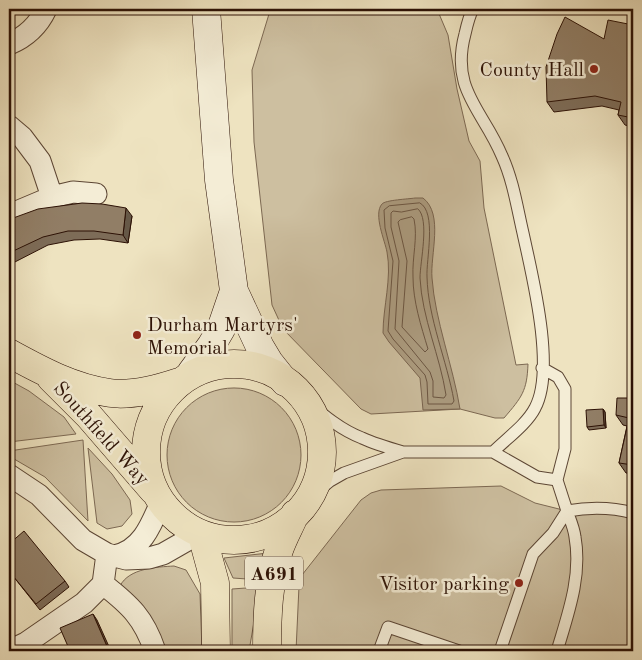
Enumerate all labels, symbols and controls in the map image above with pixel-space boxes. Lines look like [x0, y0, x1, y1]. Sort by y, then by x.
place label: County Hall [480, 61, 584, 81]
marker: County Hall [588, 63, 600, 75]
place label: Durham Martyrs' Memorial [147, 316, 298, 359]
marker: Durham Martyrs' Memorial [131, 329, 143, 341]
street label: Southfield Way [49, 379, 152, 490]
road number: A691 [245, 556, 303, 590]
place label: Visitor parking [378, 575, 509, 595]
marker: Visitor parking [513, 577, 525, 589]

